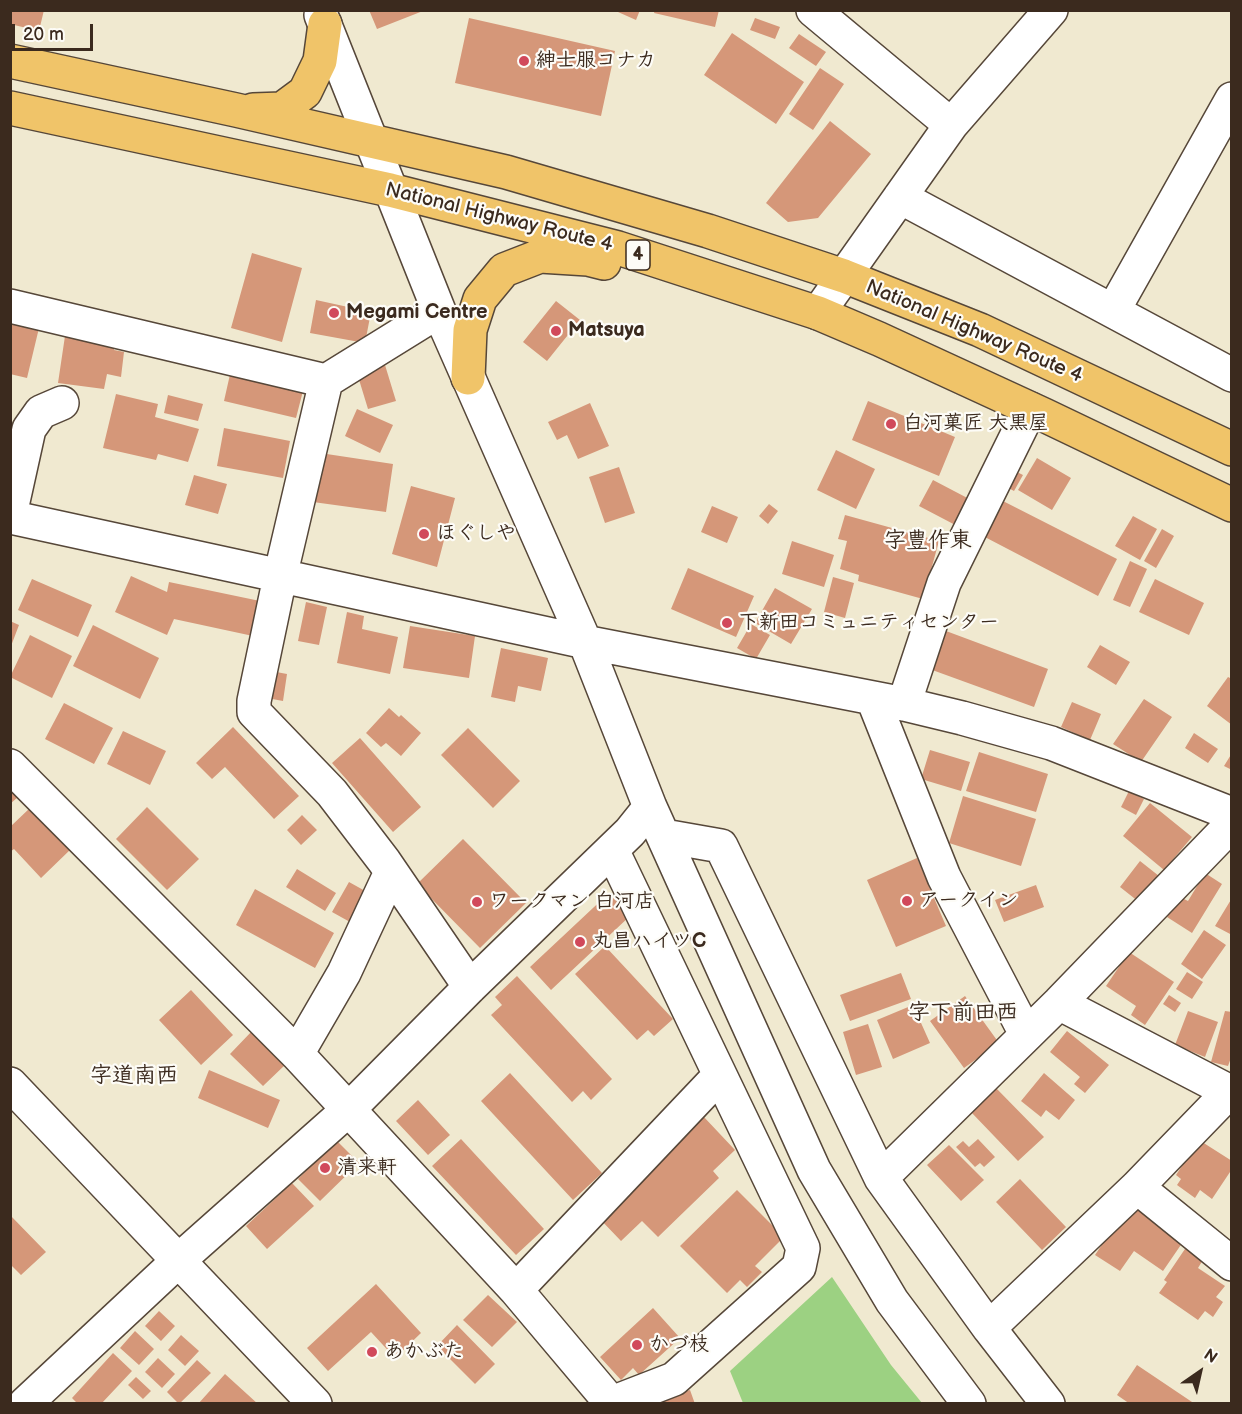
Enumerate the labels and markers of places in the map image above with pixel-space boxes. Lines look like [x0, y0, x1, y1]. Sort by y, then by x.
place label: 紳士服コナカ [536, 49, 656, 73]
marker: 紳士服コナカ [517, 54, 531, 68]
place label: Megami Centre [346, 301, 487, 325]
marker: Megami Centre [327, 306, 341, 320]
place label: Matsuya [568, 319, 645, 343]
marker: Matsuya [549, 324, 563, 338]
place label: 白河菓匠 大黒屋 [903, 412, 1048, 436]
marker: 白河菓匠 大黒屋 [884, 417, 898, 431]
place label: ほぐしや [436, 522, 516, 546]
marker: ほぐしや [417, 527, 431, 541]
place label: 下新田コミュニティセンター [739, 611, 999, 635]
marker: 下新田コミュニティセンター [720, 616, 734, 630]
place label: アークイン [919, 889, 1018, 913]
place label: ワークマン 白河店 [489, 890, 654, 914]
marker: アークイン [900, 894, 914, 908]
marker: ワークマン 白河店 [470, 895, 484, 909]
place label: 丸昌ハイツC [592, 930, 706, 954]
marker: 丸昌ハイツC [573, 935, 587, 949]
place label: 清来軒 [337, 1156, 397, 1180]
marker: 清来軒 [318, 1161, 332, 1175]
place label: かづ枝 [649, 1333, 709, 1357]
marker: かづ枝 [630, 1338, 644, 1352]
place label: あかぶた [384, 1340, 464, 1364]
marker: あかぶた [365, 1345, 379, 1359]

